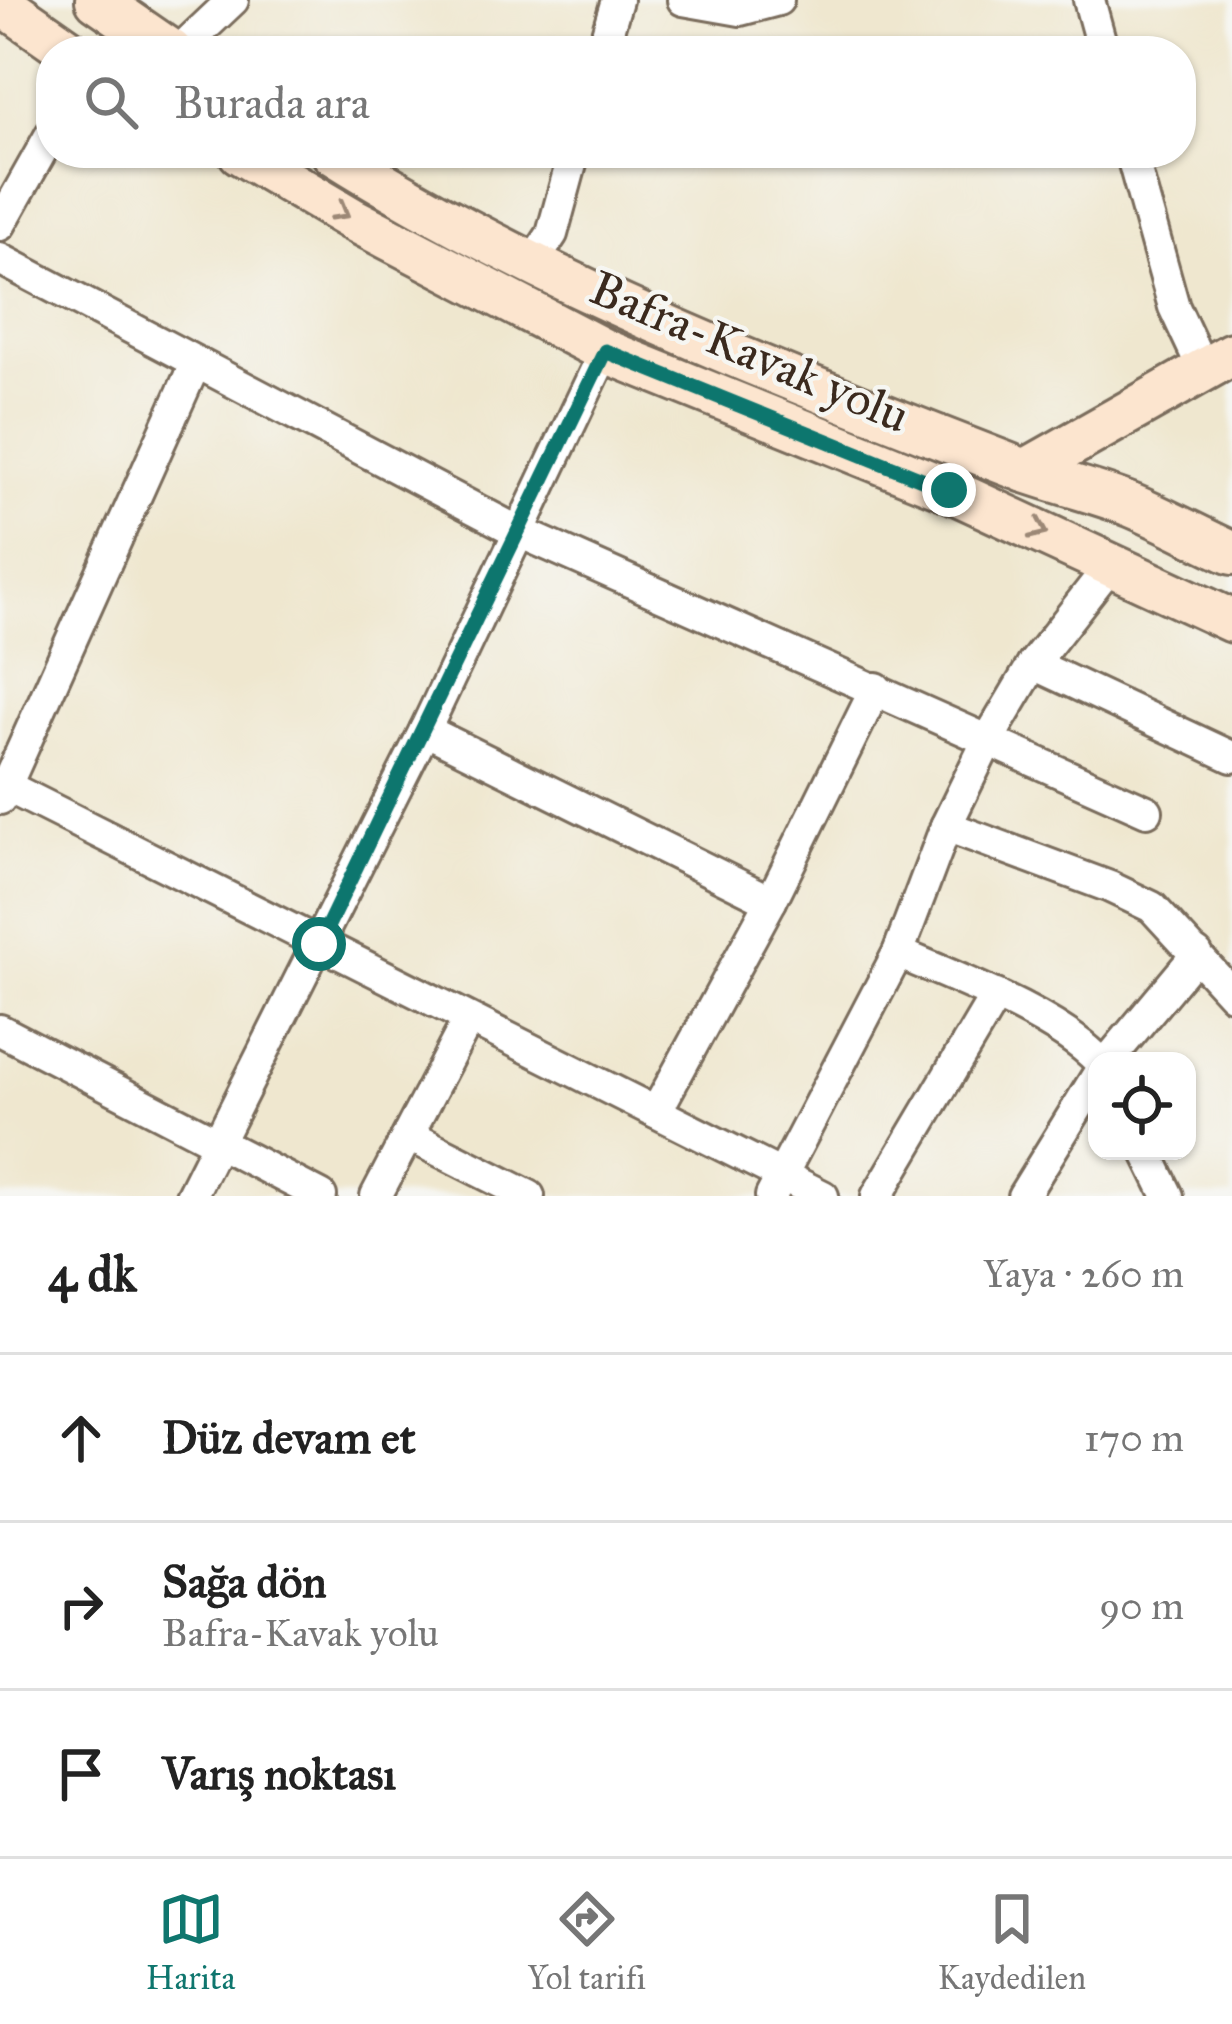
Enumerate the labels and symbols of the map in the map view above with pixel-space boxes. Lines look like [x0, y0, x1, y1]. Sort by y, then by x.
one-way arrow [328, 198, 350, 221]
street label: Bafra-Kavak yolu [581, 258, 918, 445]
route end [922, 463, 976, 517]
one-way arrow [1027, 516, 1048, 540]
route start [292, 917, 346, 971]

